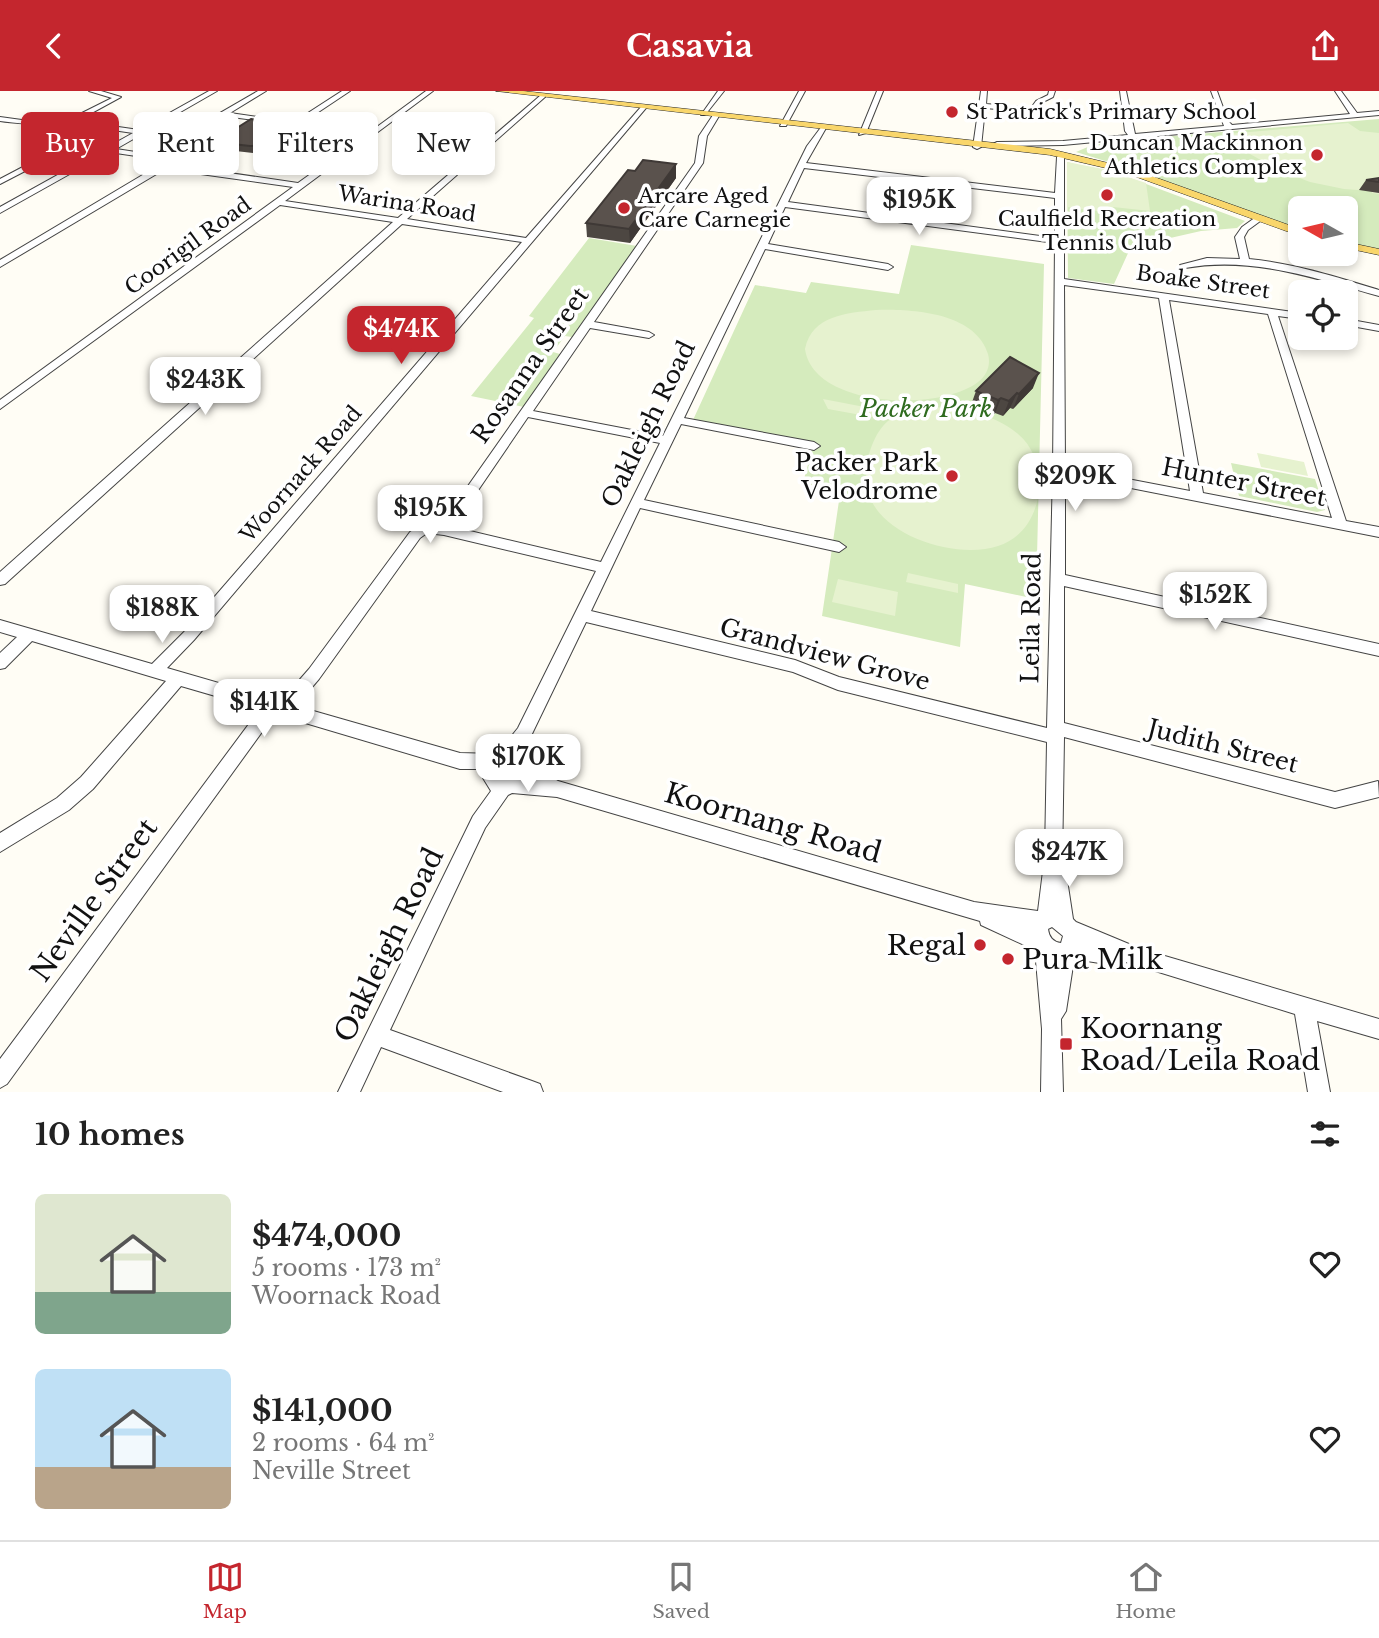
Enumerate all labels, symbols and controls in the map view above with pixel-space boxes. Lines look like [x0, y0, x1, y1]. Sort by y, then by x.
text: Casavia [626, 26, 753, 66]
icon: back [35, 27, 73, 65]
icon: share [1306, 27, 1344, 65]
place label: St Patrick's Primary School [966, 99, 1256, 125]
marker: St Patrick's Primary School [944, 104, 960, 120]
chip: Buy [21, 112, 119, 175]
chip: Rent [133, 112, 239, 175]
chip: Filters [253, 112, 378, 175]
chip: New [392, 112, 495, 175]
place label: Duncan Mackinnon Athletics Complex [1089, 130, 1303, 180]
marker: Duncan Mackinnon Athletics Complex [1309, 147, 1325, 163]
pin: $195K [870, 177, 968, 237]
street label: Warina Road [335, 180, 478, 228]
place label: Arcare Aged Care Carnegie [637, 183, 791, 233]
text: $195K [883, 186, 955, 214]
marker: Caulfield Recreation Tennis Club [1099, 187, 1115, 203]
street label: Coorigil Road [120, 191, 256, 301]
north arrow [1288, 196, 1358, 266]
map controls [1288, 196, 1358, 350]
marker: Arcare Aged Care Carnegie [616, 200, 632, 216]
place label: Caulfield Recreation Tennis Club [998, 206, 1216, 256]
street label: Boake Street [1134, 260, 1272, 304]
button: locate [1288, 280, 1358, 350]
street label: Rosanna Street [465, 281, 595, 449]
pin: $474K [352, 307, 450, 366]
text: $474K [363, 315, 439, 343]
street label: Oakleigh Road [595, 336, 701, 512]
pin: $243K [156, 357, 254, 417]
text: $243K [166, 366, 244, 394]
park label: Packer Park [859, 394, 992, 423]
street label: Woornack Road [234, 400, 367, 548]
place label: Packer Park Velodrome [795, 448, 938, 505]
street label: Hunter Street [1159, 452, 1329, 512]
pin: $209K [1026, 453, 1124, 513]
text: $209K [1034, 462, 1116, 490]
marker: Packer Park Velodrome [944, 468, 960, 484]
pin: $195K [381, 485, 479, 545]
text: $195K [394, 494, 466, 522]
street label: Leila Road [1015, 552, 1047, 684]
pin: $152K [1166, 573, 1264, 632]
text: $152K [1179, 581, 1251, 609]
pin: $188K [113, 585, 211, 645]
text: $188K [126, 594, 198, 622]
street label: Grandview Grove [717, 612, 933, 696]
pin: $141K [215, 679, 313, 739]
text: $141K [229, 688, 299, 716]
street label: Judith Street [1142, 713, 1301, 779]
pin: $170K [479, 735, 577, 794]
text: $170K [492, 743, 564, 771]
street label: Koornang Road [660, 775, 886, 871]
street label: Neville Street [23, 811, 165, 988]
pin: $247K [1020, 829, 1118, 889]
text: $247K [1031, 838, 1107, 866]
street label: Oakleigh Road [327, 842, 451, 1048]
place label: Regal [887, 928, 966, 963]
marker: Regal [972, 937, 988, 953]
place label: Pura Milk [1022, 942, 1164, 977]
marker: Pura Milk [1000, 951, 1016, 967]
place label: Koornang Road/Leila Road [1080, 1011, 1320, 1078]
marker: Koornang Road/Leila Road [1058, 1036, 1074, 1052]
icon: filters [1306, 1115, 1344, 1153]
text: 10 homes [35, 1116, 185, 1153]
text: $474,000 [252, 1217, 401, 1254]
icon: home [91, 1222, 175, 1306]
icon: heart [1306, 1245, 1344, 1283]
text: 5 rooms · 173 m² [252, 1254, 441, 1282]
text: Woornack Road [252, 1282, 441, 1310]
text: $141,000 [252, 1392, 393, 1429]
icon: home [91, 1397, 175, 1481]
icon: heart [1306, 1420, 1344, 1458]
text: 2 rooms · 64 m² [252, 1429, 435, 1457]
text: Neville Street [252, 1457, 411, 1485]
tab: Map [203, 1558, 247, 1623]
tab: Saved [653, 1558, 710, 1623]
tab: Home [1115, 1558, 1176, 1623]

